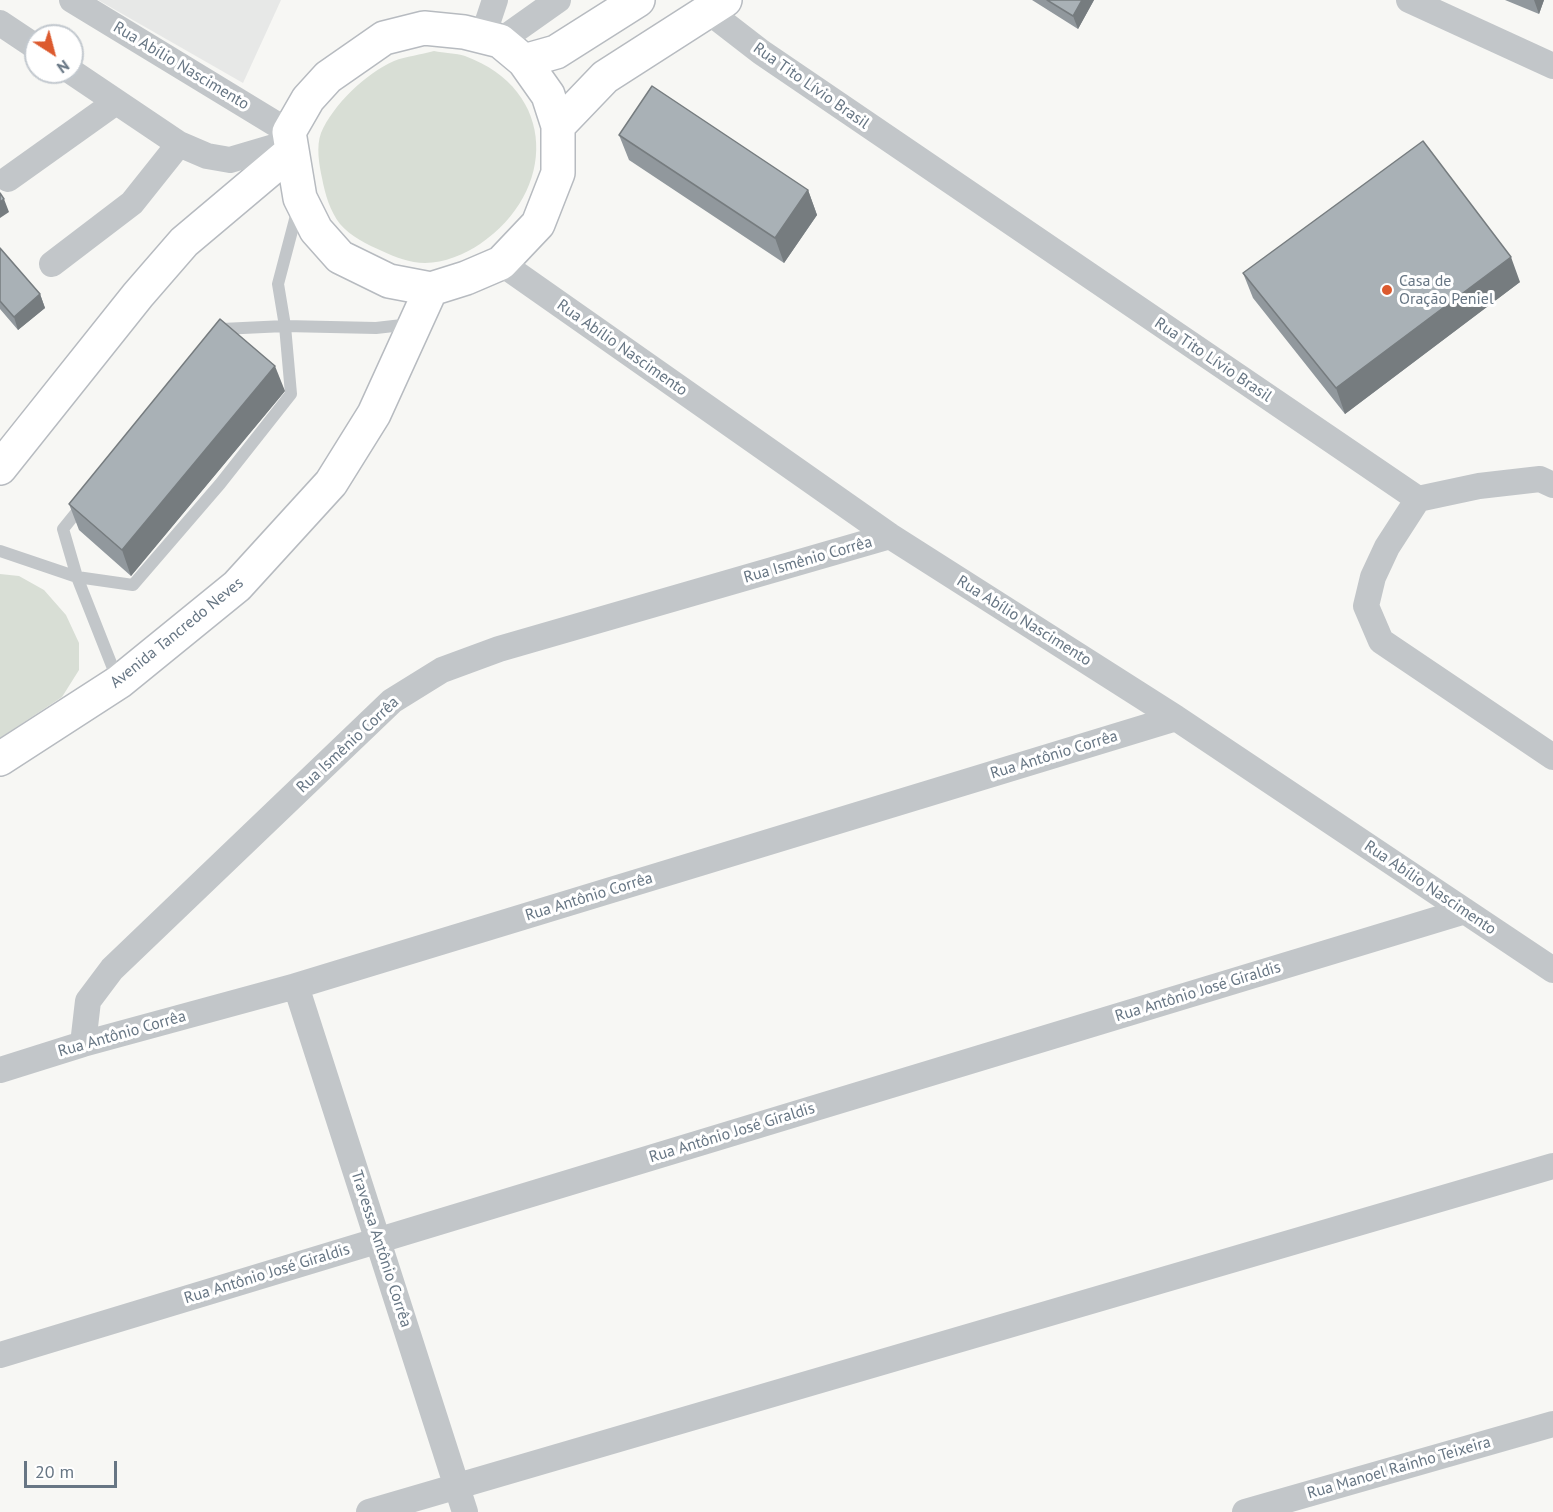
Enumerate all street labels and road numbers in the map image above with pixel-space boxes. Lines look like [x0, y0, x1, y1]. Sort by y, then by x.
street label: Rua Abílio Nascimento [110, 18, 252, 114]
street label: Rua Tito Lívio Brasil [749, 39, 873, 133]
street label: Rua Abílio Nascimento [553, 296, 691, 400]
street label: Rua Tito Lívio Brasil [1151, 314, 1275, 406]
street label: Rua Ismênio Corrêa [742, 532, 874, 588]
street label: Rua Abílio Nascimento [953, 572, 1095, 670]
street label: Avenida Tancredo Neves [107, 573, 247, 693]
street label: Rua Ismênio Corrêa [293, 693, 403, 797]
street label: Rua Antônio Corrêa [988, 727, 1120, 783]
street label: Rua Abílio Nascimento [1360, 837, 1500, 939]
street label: Rua Antônio Corrêa [523, 869, 655, 925]
street label: Rua Antônio José Giraldis [1113, 958, 1283, 1026]
street label: Rua Antônio Corrêa [56, 1007, 188, 1061]
street label: Rua Antônio José Giraldis [647, 1099, 817, 1167]
street label: Travessa Antônio Corrêa [347, 1168, 415, 1330]
street label: Rua Antônio José Giraldis [182, 1240, 352, 1308]
street label: Rua Manoel Rainho Teixeira [1305, 1433, 1493, 1503]

